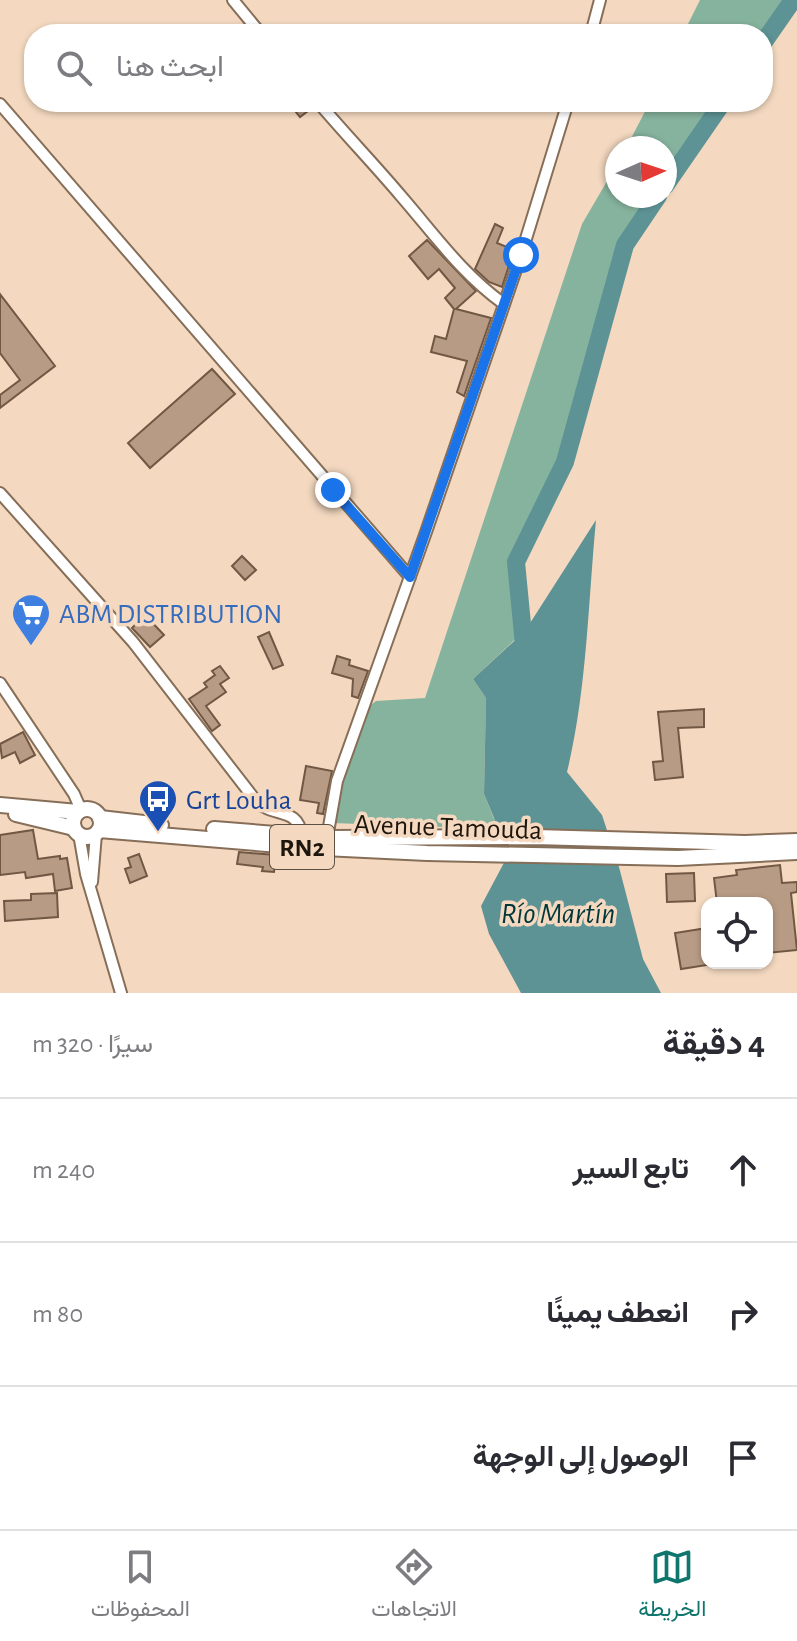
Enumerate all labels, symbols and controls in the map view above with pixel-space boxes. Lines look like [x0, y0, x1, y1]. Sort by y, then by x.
search box [24, 24, 773, 112]
icon: search [52, 46, 96, 90]
text: ابحث هنا [116, 52, 224, 82]
north arrow [605, 136, 677, 208]
route start [503, 237, 539, 273]
route end [315, 472, 351, 508]
supermarket icon: ABM DISTRIBUTION [10, 592, 52, 647]
place label: ABM DISTRIBUTION [59, 601, 282, 629]
bus stop icon: Grt Louha [137, 778, 179, 833]
place label: Grt Louha [186, 787, 292, 815]
street label: Avenue Tamouda [353, 811, 543, 845]
road number: RN2 [270, 825, 334, 869]
map controls [701, 897, 773, 969]
button: locate [701, 897, 773, 969]
water label: Río Martín [501, 899, 615, 929]
text: 4 دقيقة [663, 1027, 765, 1061]
text: سيرًا · 320 m [32, 1031, 153, 1057]
icon: ahead [721, 1148, 765, 1192]
text: تابع السير [573, 1154, 689, 1184]
text: 240 m [32, 1157, 95, 1183]
icon: right [721, 1292, 765, 1336]
text: انعطف يمينًا [546, 1298, 689, 1328]
text: 80 m [32, 1301, 83, 1327]
icon: arrive [721, 1436, 765, 1480]
text: الوصول إلى الوجهة [473, 1442, 689, 1472]
tab: المحفوظات [91, 1545, 190, 1628]
tab: الاتجاهات [371, 1545, 457, 1628]
tab: الخريطة [638, 1545, 706, 1628]

